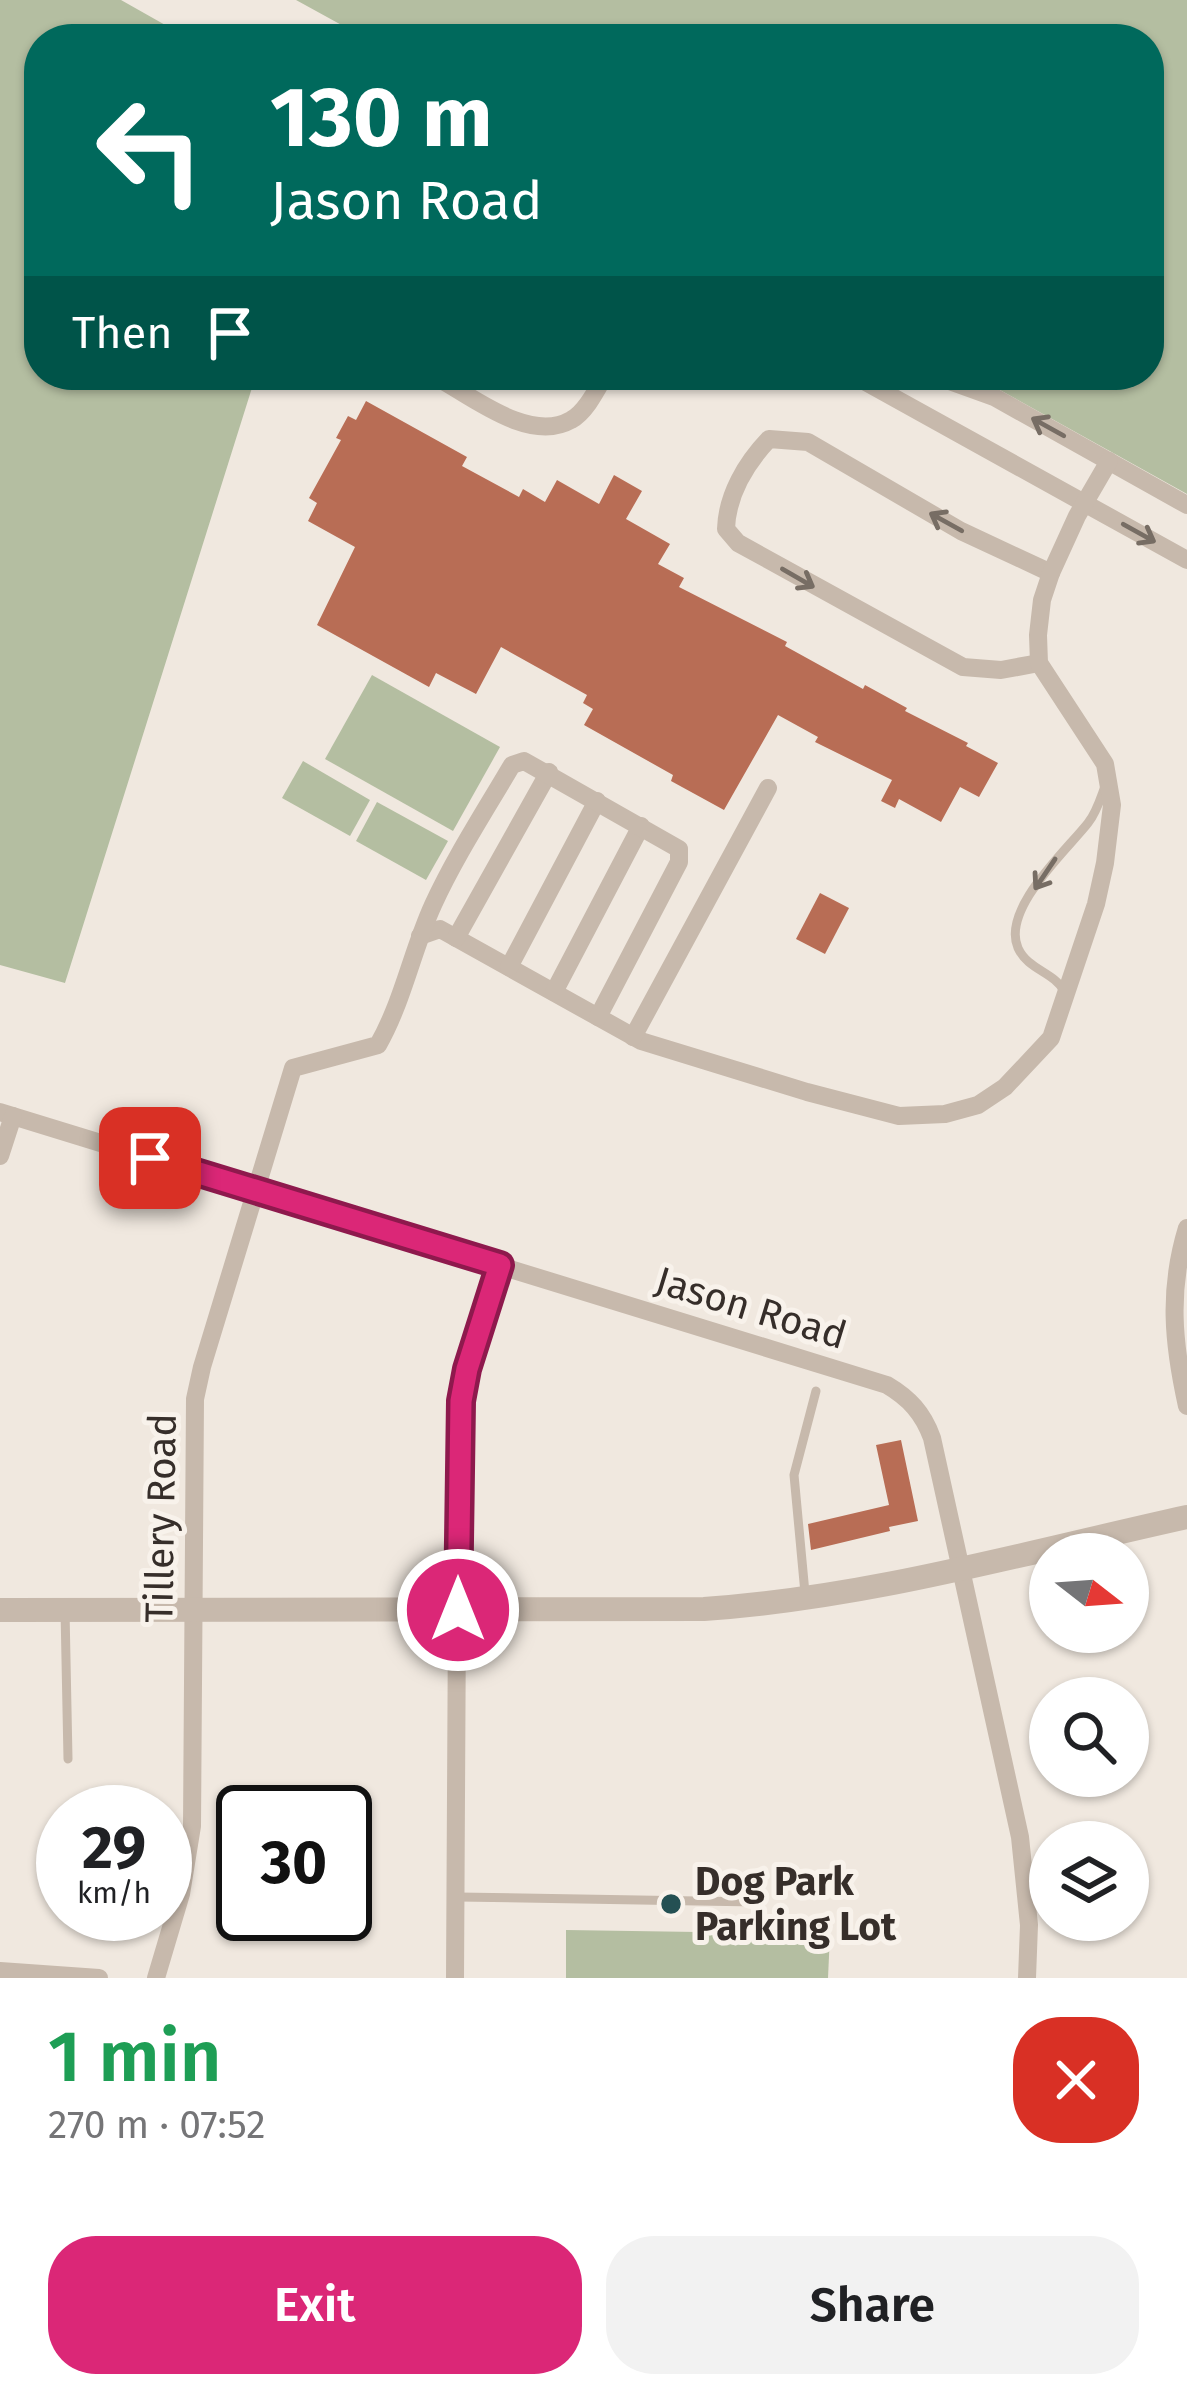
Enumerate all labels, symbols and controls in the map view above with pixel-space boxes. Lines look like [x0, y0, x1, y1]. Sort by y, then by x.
text: 130 m [270, 67, 493, 168]
icon: left [72, 72, 228, 228]
text: Jason Road [270, 169, 543, 233]
icon: arrive [197, 300, 263, 366]
text: Then [72, 306, 173, 360]
one-way arrow [1032, 415, 1067, 439]
one-way arrow [930, 510, 965, 534]
one-way arrow [1121, 522, 1156, 545]
one-way arrow [779, 567, 814, 591]
one-way arrow [1032, 857, 1057, 891]
pin [99, 1107, 201, 1209]
icon: arrive [117, 1125, 183, 1191]
street label: Jason Road [650, 1257, 852, 1359]
street label: Tillery Road [136, 1413, 186, 1623]
north arrow [1029, 1533, 1149, 1653]
map controls [1029, 1533, 1149, 1941]
position arrow [395, 1547, 521, 1673]
button: search [1029, 1677, 1149, 1797]
speed limit sign: 30 [216, 1785, 372, 1941]
text: 29 [82, 1812, 146, 1884]
button: layers [1029, 1821, 1149, 1941]
place label: Dog Park Parking Lot [695, 1859, 897, 1950]
text: km/h [77, 1875, 151, 1911]
marker: Dog Park Parking Lot [658, 1891, 684, 1917]
text: 1 min [48, 2014, 221, 2100]
button: close [1013, 2017, 1139, 2143]
text: 270 m · 07:52 [48, 2102, 266, 2148]
button: Exit [48, 2236, 582, 2374]
button: Share [606, 2236, 1139, 2374]

